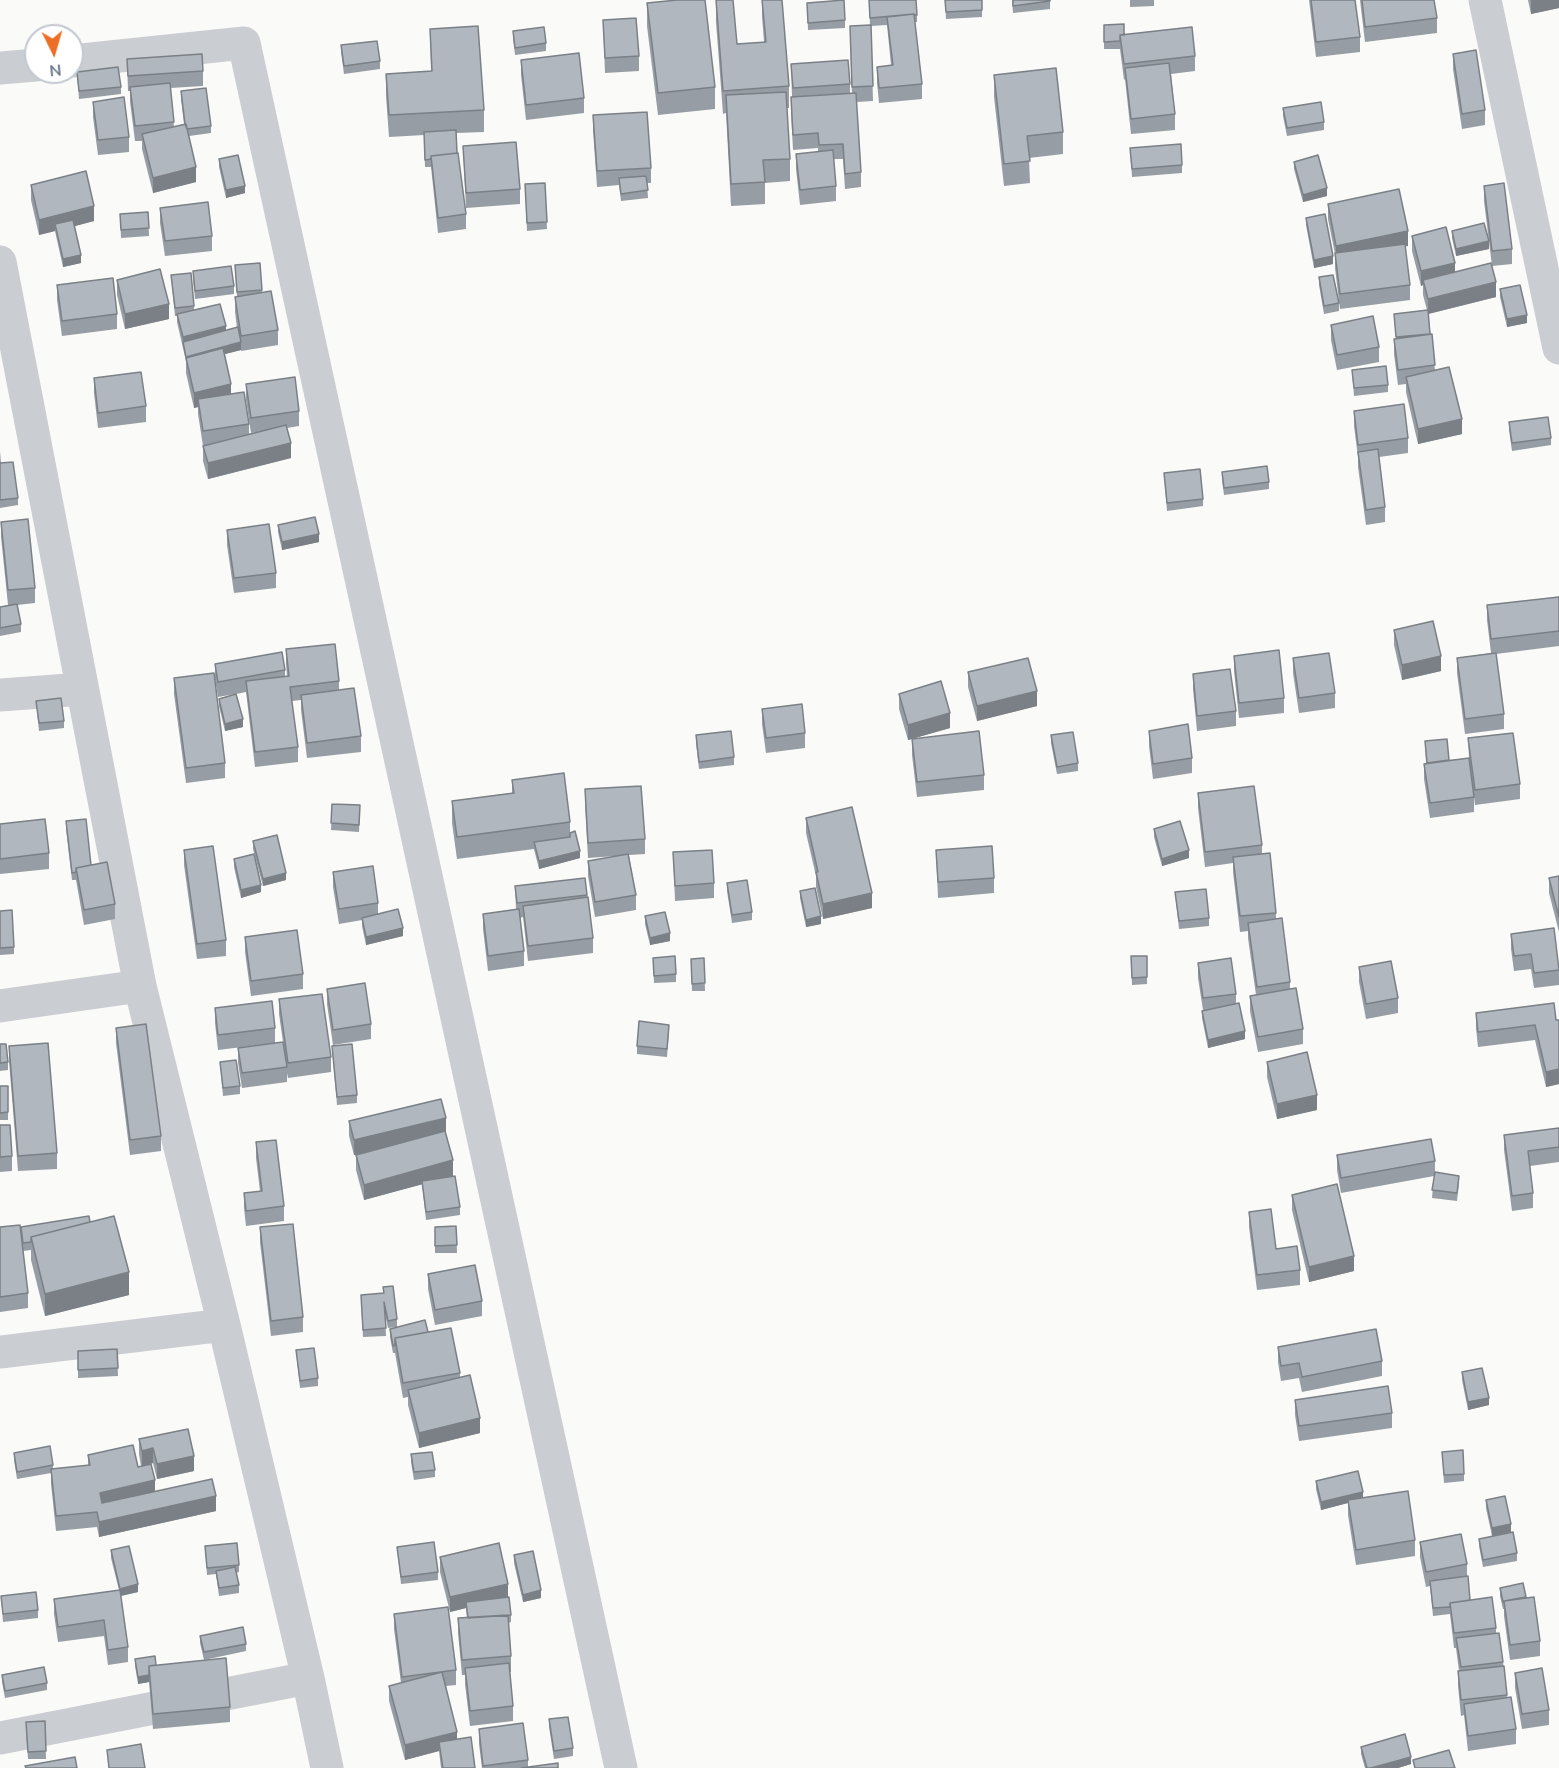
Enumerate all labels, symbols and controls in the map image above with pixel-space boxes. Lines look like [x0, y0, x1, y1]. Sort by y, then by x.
north arrow [24, 24, 84, 84]
text: N [48, 58, 62, 81]

